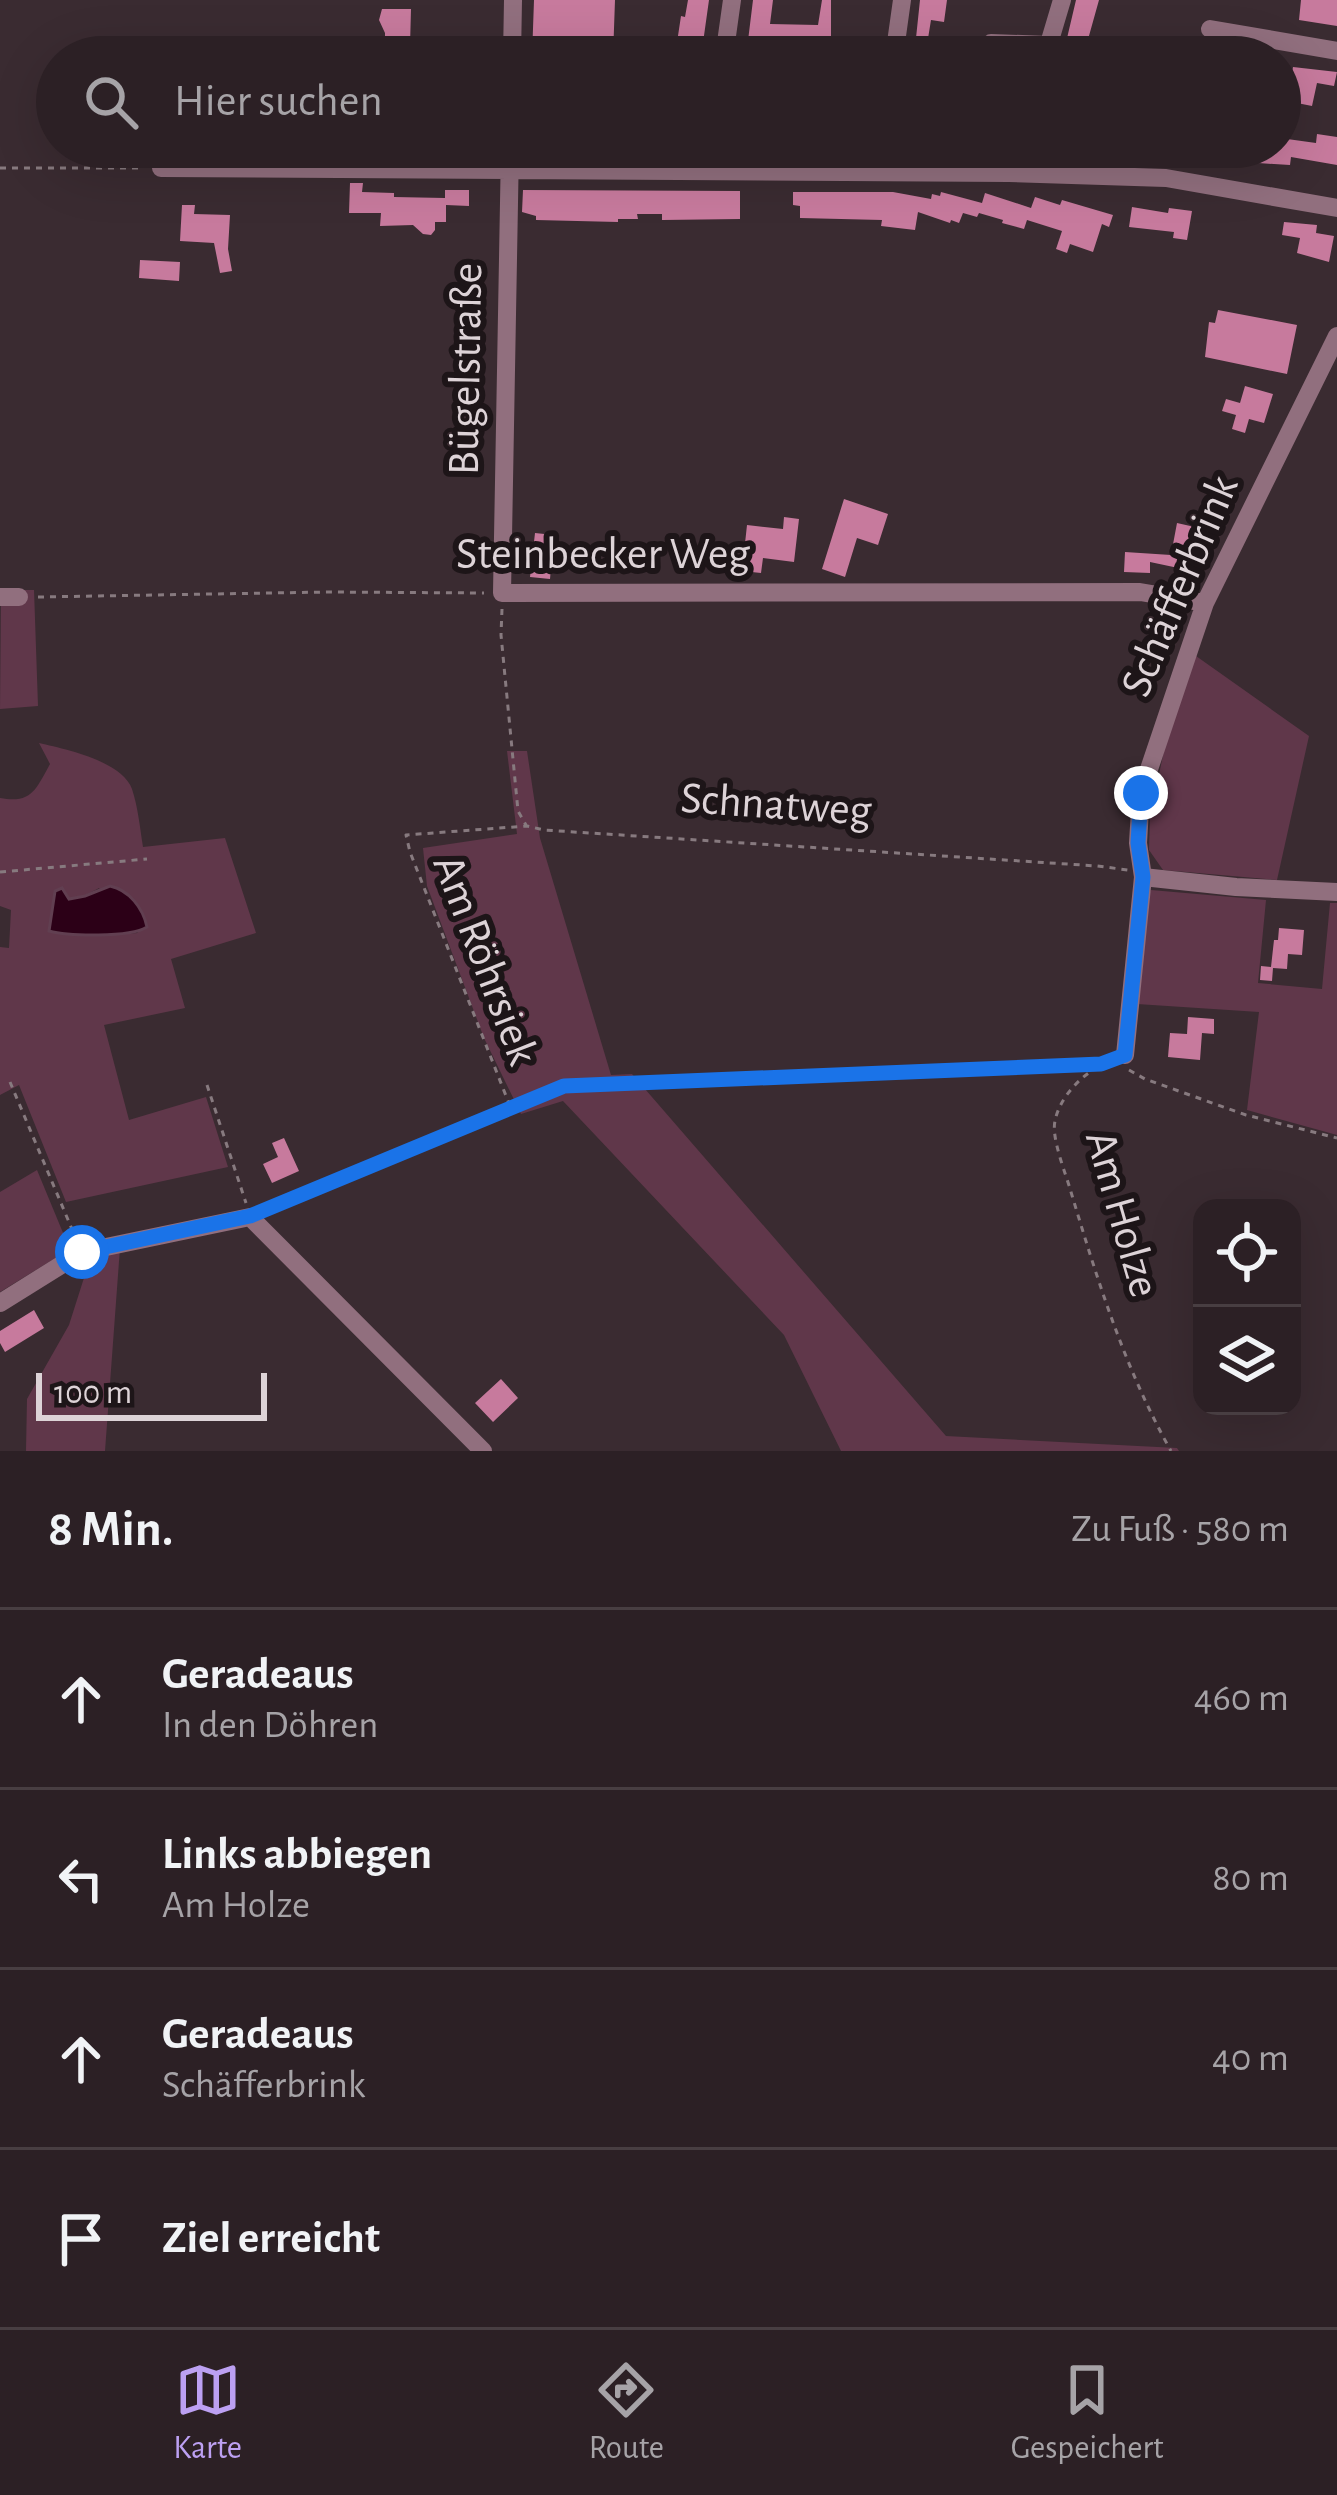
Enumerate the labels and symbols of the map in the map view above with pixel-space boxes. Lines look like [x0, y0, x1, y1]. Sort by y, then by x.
street label: Bügelstraße [442, 262, 490, 476]
street label: Schäfferbrink [1113, 469, 1247, 703]
street label: Steinbecker Weg [456, 532, 750, 577]
route end [1114, 766, 1168, 820]
street label: Schnatweg [679, 776, 873, 834]
street label: Am Röhrsiek [424, 849, 546, 1072]
street label: Am Holze [1077, 1126, 1167, 1302]
route start [55, 1225, 109, 1279]
scale bar [36, 1367, 267, 1420]

